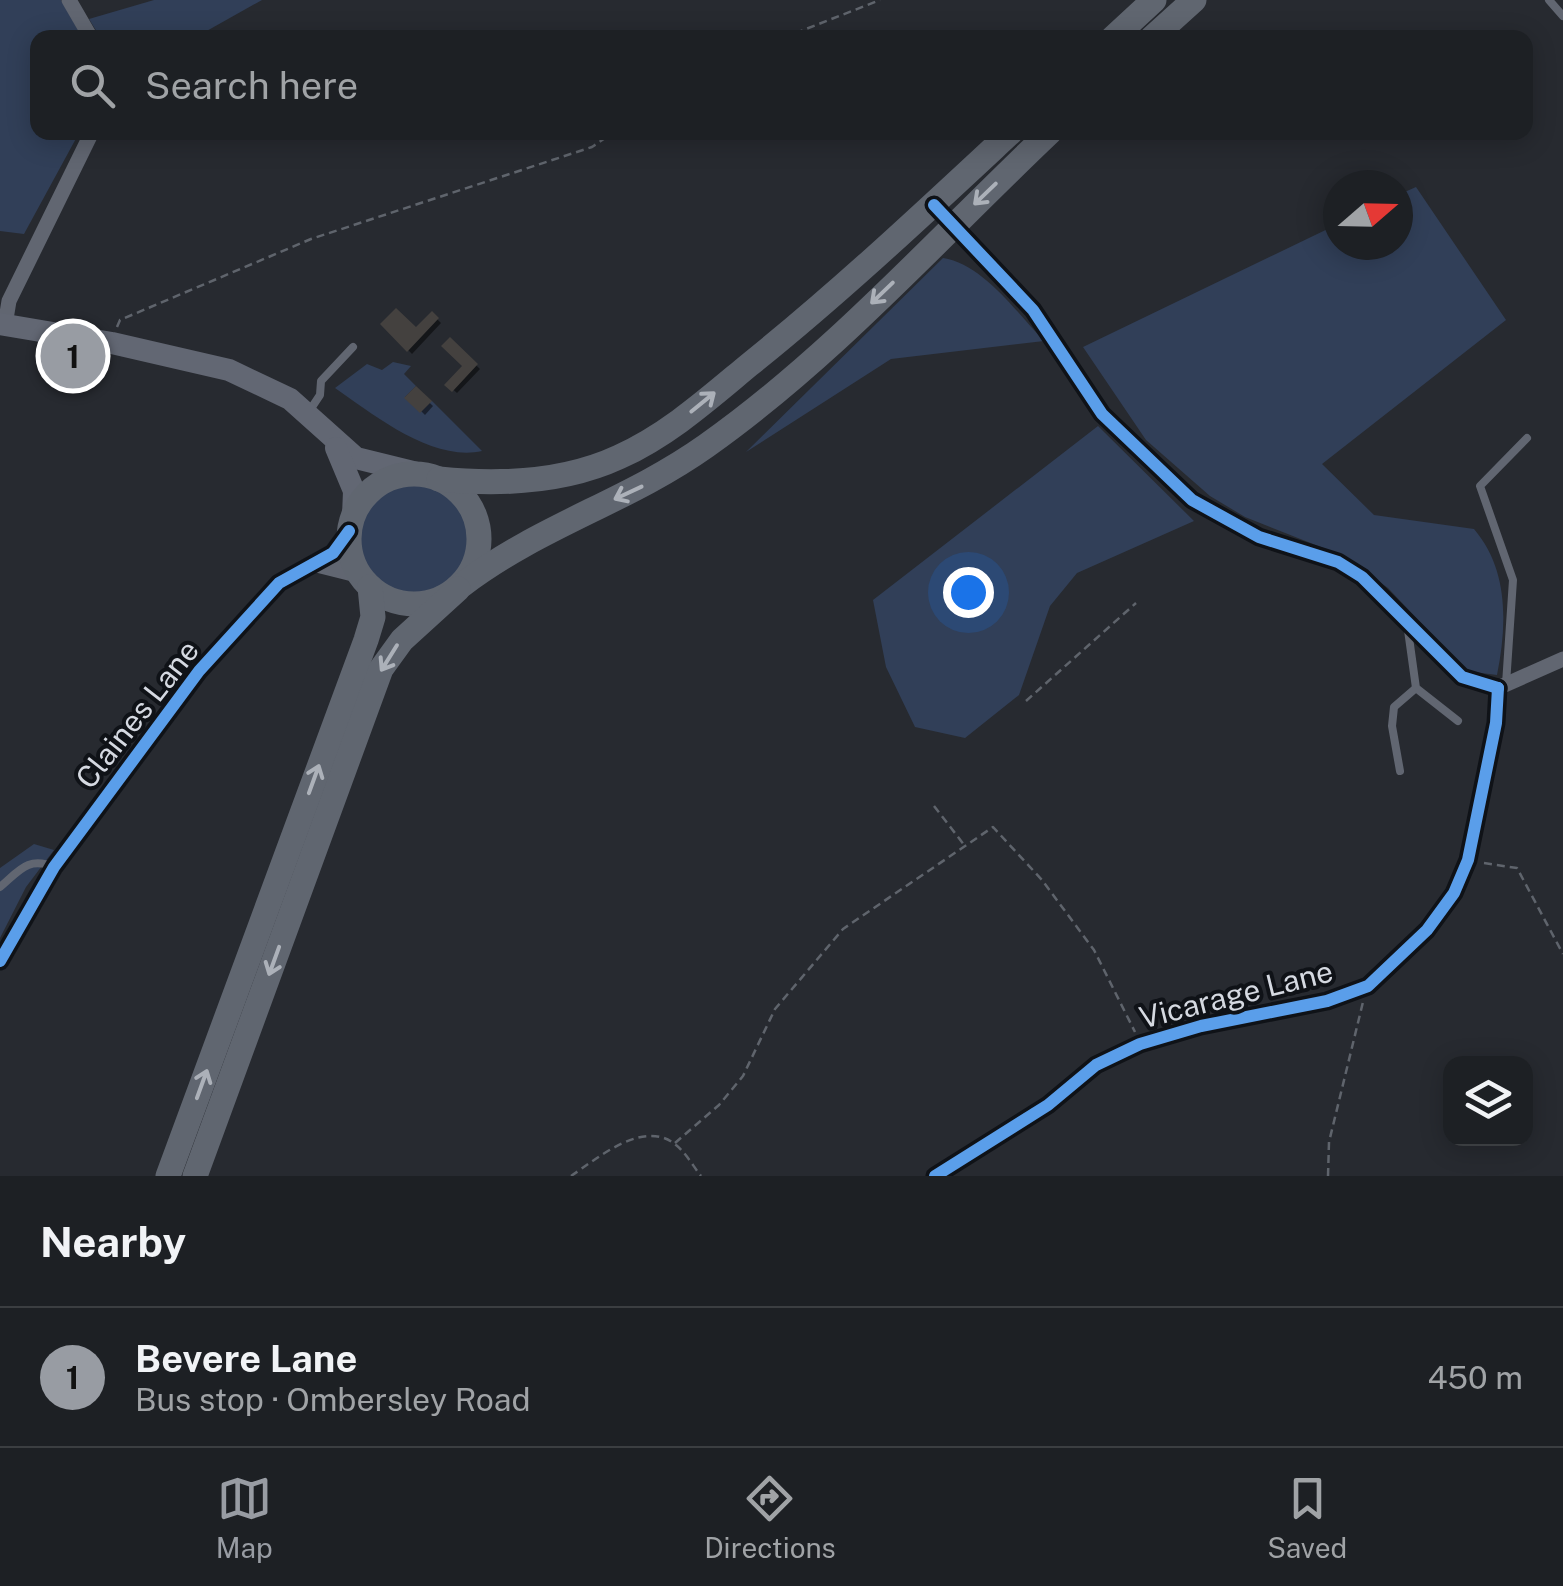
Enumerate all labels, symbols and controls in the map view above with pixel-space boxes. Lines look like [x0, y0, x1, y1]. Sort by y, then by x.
search box [30, 30, 1533, 140]
icon: search [65, 58, 120, 113]
text: Search here [145, 63, 358, 108]
north arrow [1323, 170, 1413, 260]
one-way arrow [974, 182, 998, 206]
one-way arrow [871, 281, 895, 305]
pin: 1 [40, 318, 106, 394]
one-way arrow [690, 391, 716, 413]
one-way arrow [614, 484, 644, 503]
your location [943, 567, 994, 618]
street label: Claines Lane [68, 633, 206, 795]
one-way arrow [379, 643, 400, 672]
one-way arrow [306, 765, 324, 796]
one-way arrow [263, 945, 281, 976]
street label: Vicarage Lane [1136, 953, 1336, 1035]
map controls [1443, 1056, 1533, 1146]
button: layers [1443, 1056, 1533, 1146]
one-way arrow [194, 1070, 212, 1101]
text: Nearby [40, 1217, 186, 1266]
text: Bevere Lane [135, 1336, 357, 1381]
text: 1 [66, 1359, 79, 1396]
text: 450 m [1428, 1359, 1523, 1396]
text: Bus stop · Ombersley Road [135, 1381, 531, 1418]
tab: Map [216, 1471, 273, 1564]
tab: Directions [704, 1471, 836, 1564]
tab: Saved [1267, 1471, 1347, 1564]

